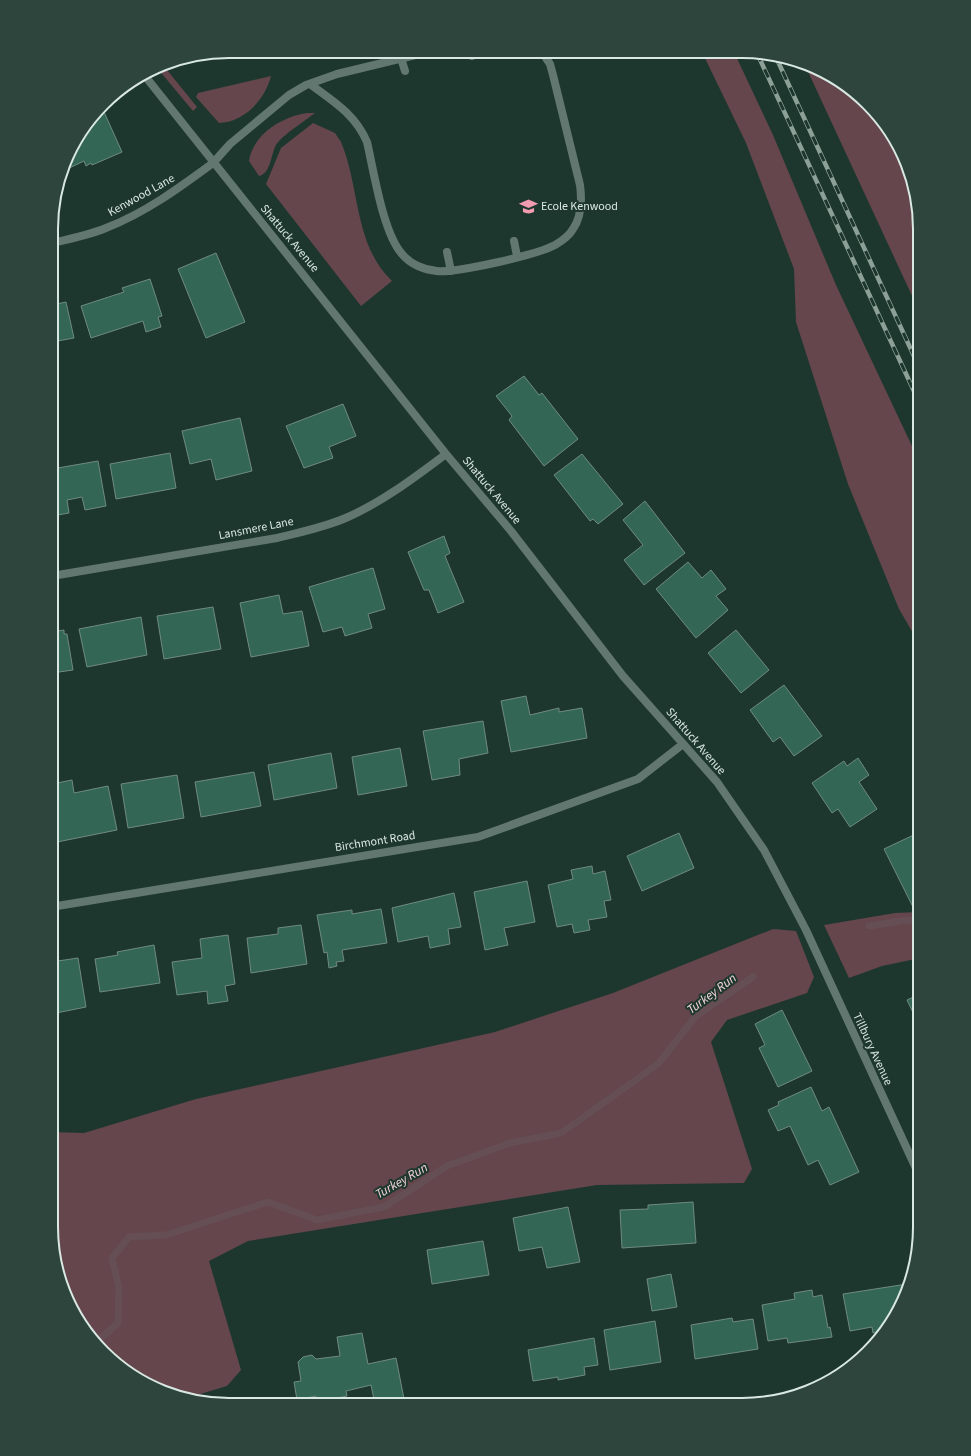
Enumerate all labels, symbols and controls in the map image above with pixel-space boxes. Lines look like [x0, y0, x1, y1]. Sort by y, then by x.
street label: Kenwood Lane [105, 170, 178, 221]
school or university icon: Ecole Kenwood [518, 196, 538, 216]
place label: Ecole Kenwood [541, 198, 618, 215]
street label: Shattuck Avenue [256, 201, 323, 276]
street label: Shattuck Avenue [458, 453, 525, 528]
street label: Lansmere Lane [217, 513, 295, 544]
street label: Shattuck Avenue [662, 704, 730, 779]
street label: Birchmont Road [334, 827, 417, 856]
water label: Turkey Run [683, 969, 740, 1018]
street label: Tillbury Avenue [848, 1010, 897, 1088]
water label: Turkey Run [372, 1159, 431, 1203]

